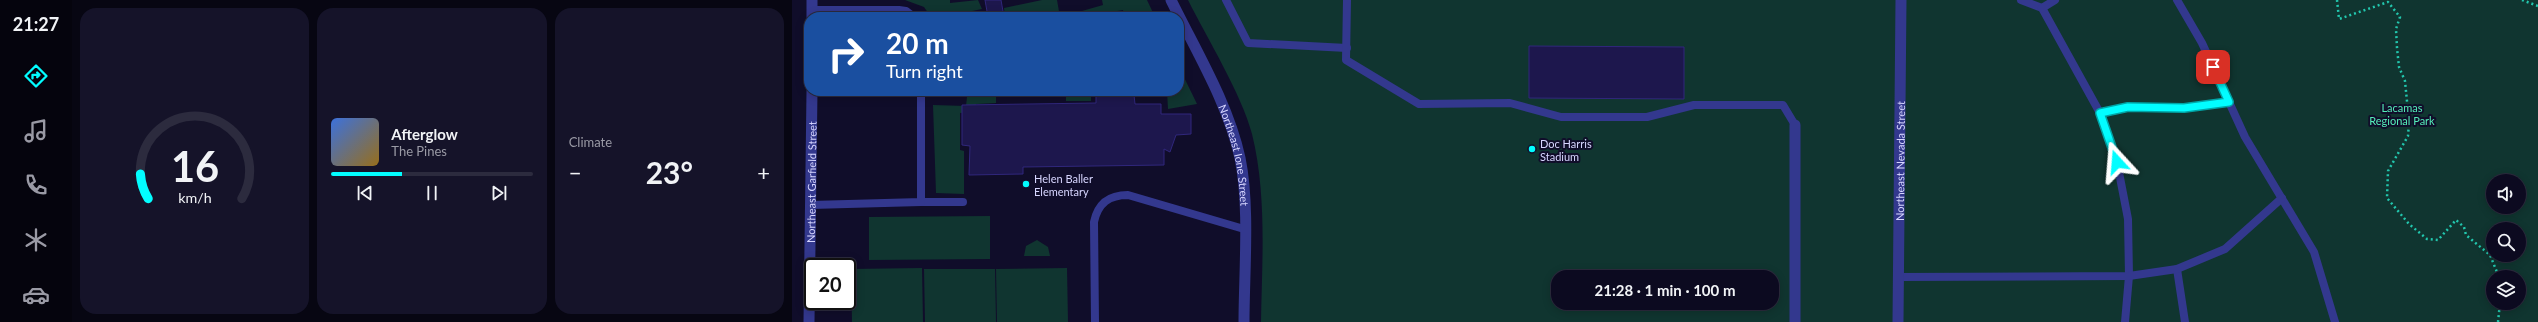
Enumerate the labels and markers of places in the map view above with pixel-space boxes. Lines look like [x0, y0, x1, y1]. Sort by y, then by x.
pin [2196, 50, 2230, 84]
place label: Doc Harris Stadium [1540, 137, 1592, 163]
marker: Doc Harris Stadium [1527, 144, 1537, 154]
place label: Helen Baller Elementary [1034, 172, 1093, 198]
marker: Helen Baller Elementary [1021, 179, 1031, 189]

